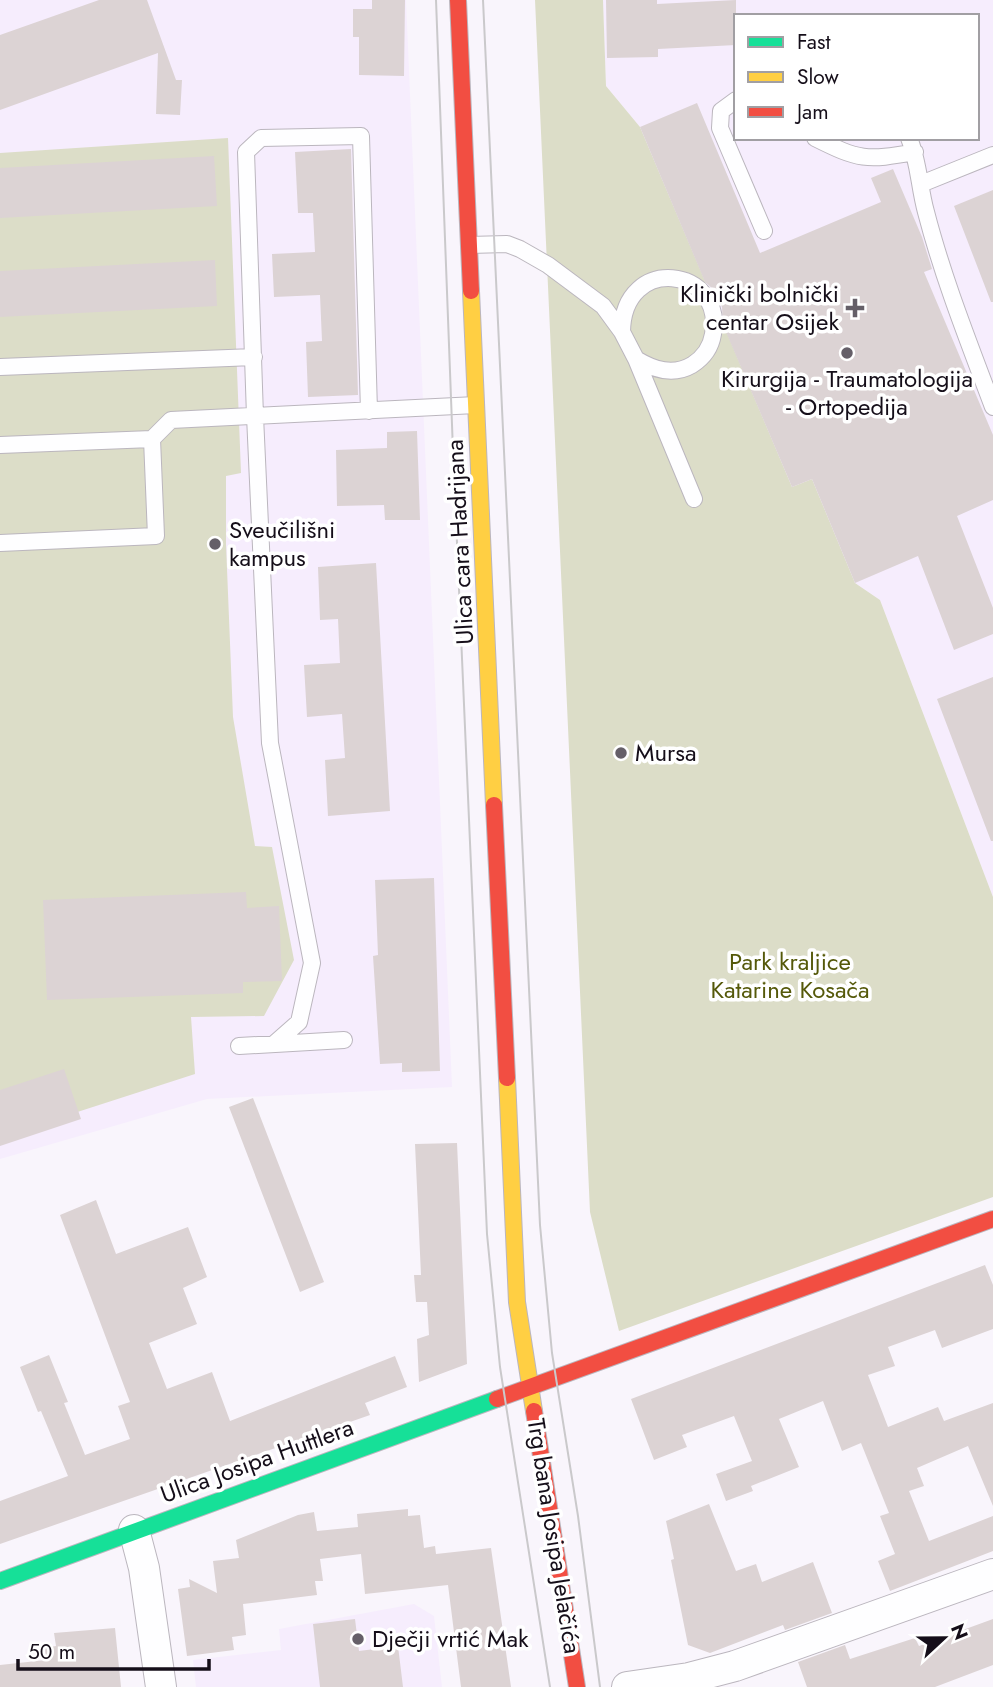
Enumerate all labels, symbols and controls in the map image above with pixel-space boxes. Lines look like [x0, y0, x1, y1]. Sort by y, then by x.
legend [734, 14, 979, 140]
text: Fast [797, 27, 830, 57]
text: Slow [797, 62, 839, 92]
text: Jam [794, 97, 829, 127]
place label: Klinički bolnički centar Osijek [680, 276, 839, 339]
marker: Klinički bolnički centar Osijek [845, 298, 865, 318]
marker: Kirurgija - Traumatologija - Ortopedija [839, 345, 855, 361]
place label: Kirurgija - Traumatologija - Ortopedija [721, 361, 973, 424]
street label: Ulica cara Hadrijana [437, 438, 482, 646]
place label: Sveučilišni kampus [229, 512, 335, 575]
marker: Sveučilišni kampus [207, 536, 223, 552]
place label: Mursa [635, 735, 697, 770]
marker: Mursa [613, 745, 629, 761]
park label: Park kraljice Katarine Kosača [710, 944, 870, 1007]
street label: Ulica Josipa Huttlera [155, 1409, 358, 1512]
street label: Trg bana Josipa Jelačića [519, 1416, 590, 1656]
north arrow [909, 1603, 979, 1673]
text: N [944, 1620, 975, 1644]
place label: Dječji vrtić Mak [372, 1621, 529, 1656]
scale bar [18, 1628, 208, 1672]
marker: Dječji vrtić Mak [350, 1631, 366, 1647]
text: 50 m [28, 1637, 75, 1667]

